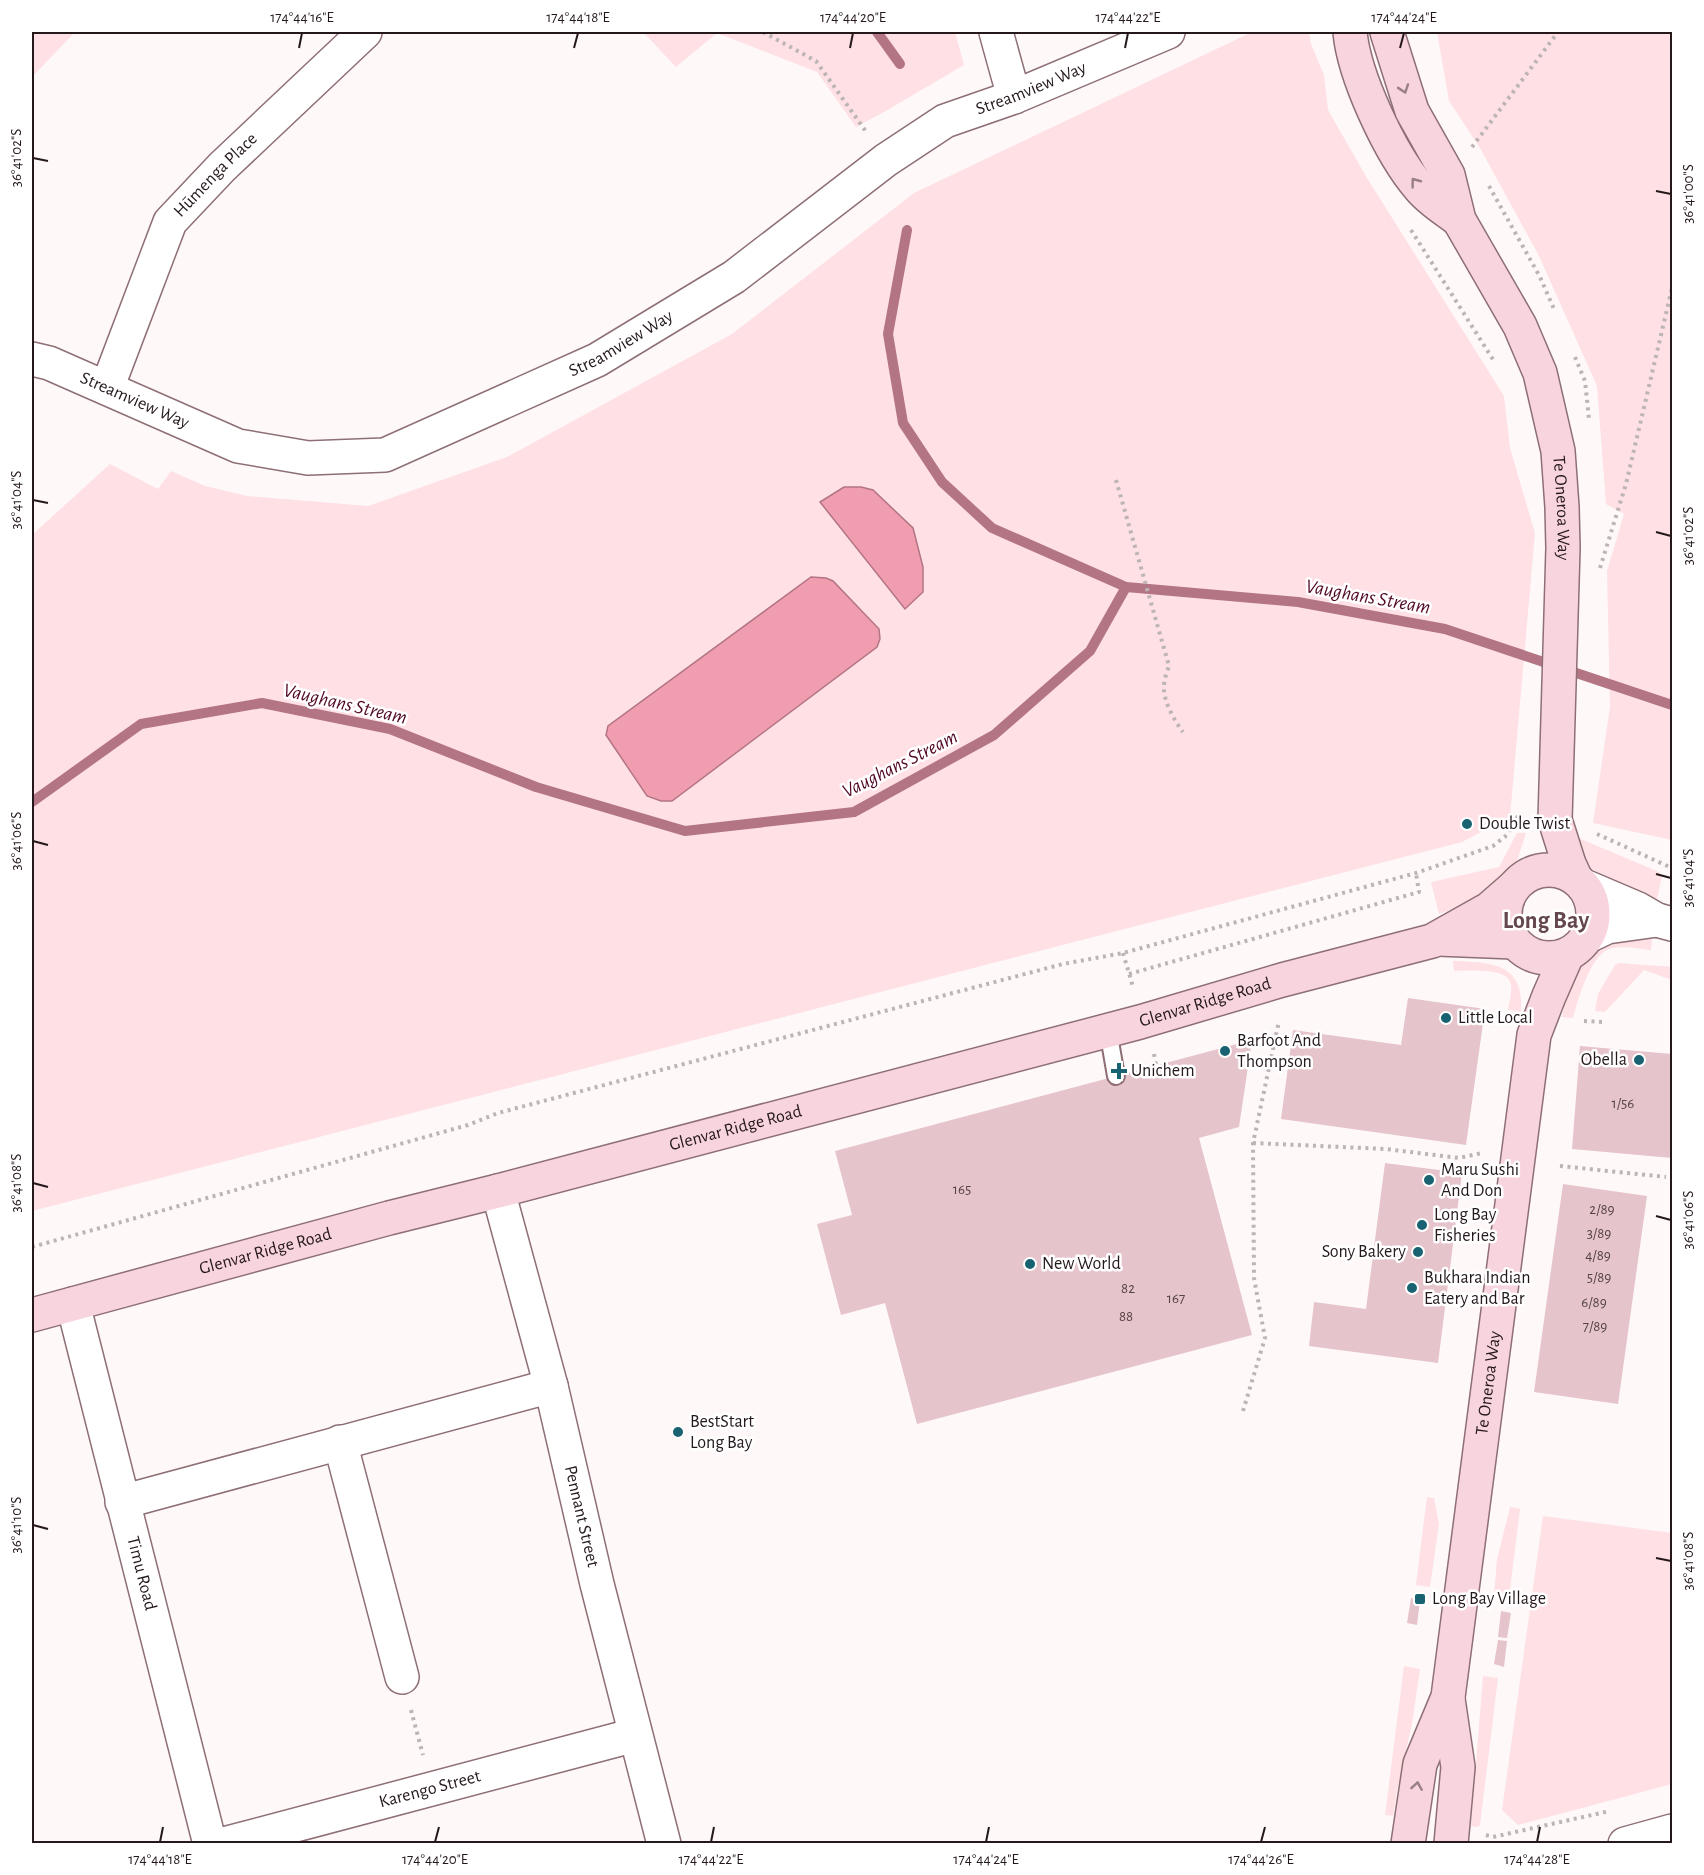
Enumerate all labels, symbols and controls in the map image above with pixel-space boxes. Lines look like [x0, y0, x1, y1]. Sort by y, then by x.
text: 174°44'16"E [270, 10, 334, 25]
text: 174°44'18"E [546, 10, 610, 25]
text: 174°44'20"E [820, 10, 886, 25]
text: 174°44'22"E [1095, 10, 1161, 25]
text: 174°44'24"E [1371, 10, 1437, 25]
street label: Streamview Way [974, 58, 1089, 118]
one-way arrow [1397, 83, 1410, 94]
text: 36°41'02"S [9, 129, 24, 187]
street label: Hūmenga Place [170, 130, 261, 221]
text: 36°41'00"S [1681, 164, 1696, 224]
one-way arrow [1411, 177, 1422, 188]
street label: Streamview Way [566, 307, 676, 380]
street label: Streamview Way [78, 369, 192, 432]
street label: Te Oneroa Way [1549, 455, 1572, 561]
text: 36°41'04"S [9, 471, 24, 529]
text: 36°41'02"S [1681, 507, 1696, 565]
water label: Vaughans Stream [1304, 576, 1432, 618]
water label: Vaughans Stream [281, 680, 409, 728]
water label: Vaughans Stream [839, 726, 961, 802]
text: 36°41'06"S [9, 812, 24, 870]
place label: Double Twist [1479, 815, 1570, 833]
marker: Double Twist [1460, 817, 1474, 831]
text: 36°41'04"S [1681, 849, 1696, 907]
district label: Long Bay [1503, 909, 1589, 933]
street label: Glenvar Ridge Road [1137, 975, 1273, 1031]
place label: Little Local [1458, 1009, 1533, 1027]
marker: Little Local [1439, 1011, 1453, 1025]
place label: Barfoot And Thompson [1237, 1032, 1321, 1071]
marker: Barfoot And Thompson [1218, 1044, 1232, 1058]
place label: Obella [1581, 1051, 1627, 1069]
marker: Obella [1632, 1053, 1646, 1067]
place label: Unichem [1131, 1062, 1195, 1080]
marker: Unichem [1112, 1064, 1126, 1078]
house number: 1/56 [1612, 1096, 1634, 1111]
street label: Glenvar Ridge Road [668, 1102, 804, 1154]
text: 36°41'08"S [9, 1154, 24, 1212]
place label: Maru Sushi And Don [1441, 1161, 1519, 1200]
marker: Maru Sushi And Don [1422, 1173, 1436, 1187]
house number: 165 [953, 1182, 971, 1197]
text: 36°41'06"S [1681, 1191, 1696, 1249]
house number: 2/89 [1589, 1202, 1615, 1217]
place label: Long Bay Fisheries [1434, 1206, 1497, 1245]
marker: Long Bay Fisheries [1415, 1218, 1429, 1232]
street label: Glenvar Ridge Road [197, 1225, 334, 1278]
house number: 3/89 [1587, 1226, 1611, 1241]
place label: Sony Bakery [1322, 1243, 1406, 1261]
marker: Sony Bakery [1411, 1245, 1425, 1259]
house number: 4/89 [1585, 1248, 1611, 1263]
place label: New World [1042, 1255, 1121, 1273]
marker: New World [1023, 1257, 1037, 1271]
place label: Bukhara Indian Eatery and Bar [1424, 1269, 1531, 1308]
house number: 5/89 [1587, 1270, 1611, 1285]
house number: 82 [1121, 1281, 1135, 1296]
marker: Bukhara Indian Eatery and Bar [1405, 1281, 1419, 1295]
house number: 167 [1167, 1291, 1185, 1306]
house number: 6/89 [1581, 1295, 1607, 1310]
house number: 88 [1119, 1309, 1133, 1324]
house number: 7/89 [1583, 1319, 1607, 1334]
street label: Te Oneroa Way [1473, 1330, 1504, 1436]
place label: BestStart Long Bay [690, 1413, 754, 1452]
marker: BestStart Long Bay [671, 1425, 685, 1439]
street label: Pennant Street [561, 1464, 602, 1569]
text: 36°41'10"S [9, 1497, 24, 1553]
text: 36°41'08"S [1681, 1532, 1696, 1590]
street label: Timu Road [123, 1535, 159, 1612]
place label: Long Bay Village [1432, 1590, 1546, 1608]
marker: Long Bay Village [1413, 1592, 1427, 1606]
street label: Karengo Street [377, 1767, 483, 1811]
one-way arrow [1410, 1781, 1423, 1791]
text: 174°44'18"E [128, 1852, 192, 1867]
text: 174°44'20"E [402, 1852, 468, 1867]
text: 174°44'22"E [678, 1852, 744, 1867]
text: 174°44'24"E [953, 1852, 1019, 1867]
text: 174°44'26"E [1228, 1852, 1294, 1867]
text: 174°44'28"E [1504, 1852, 1570, 1867]

